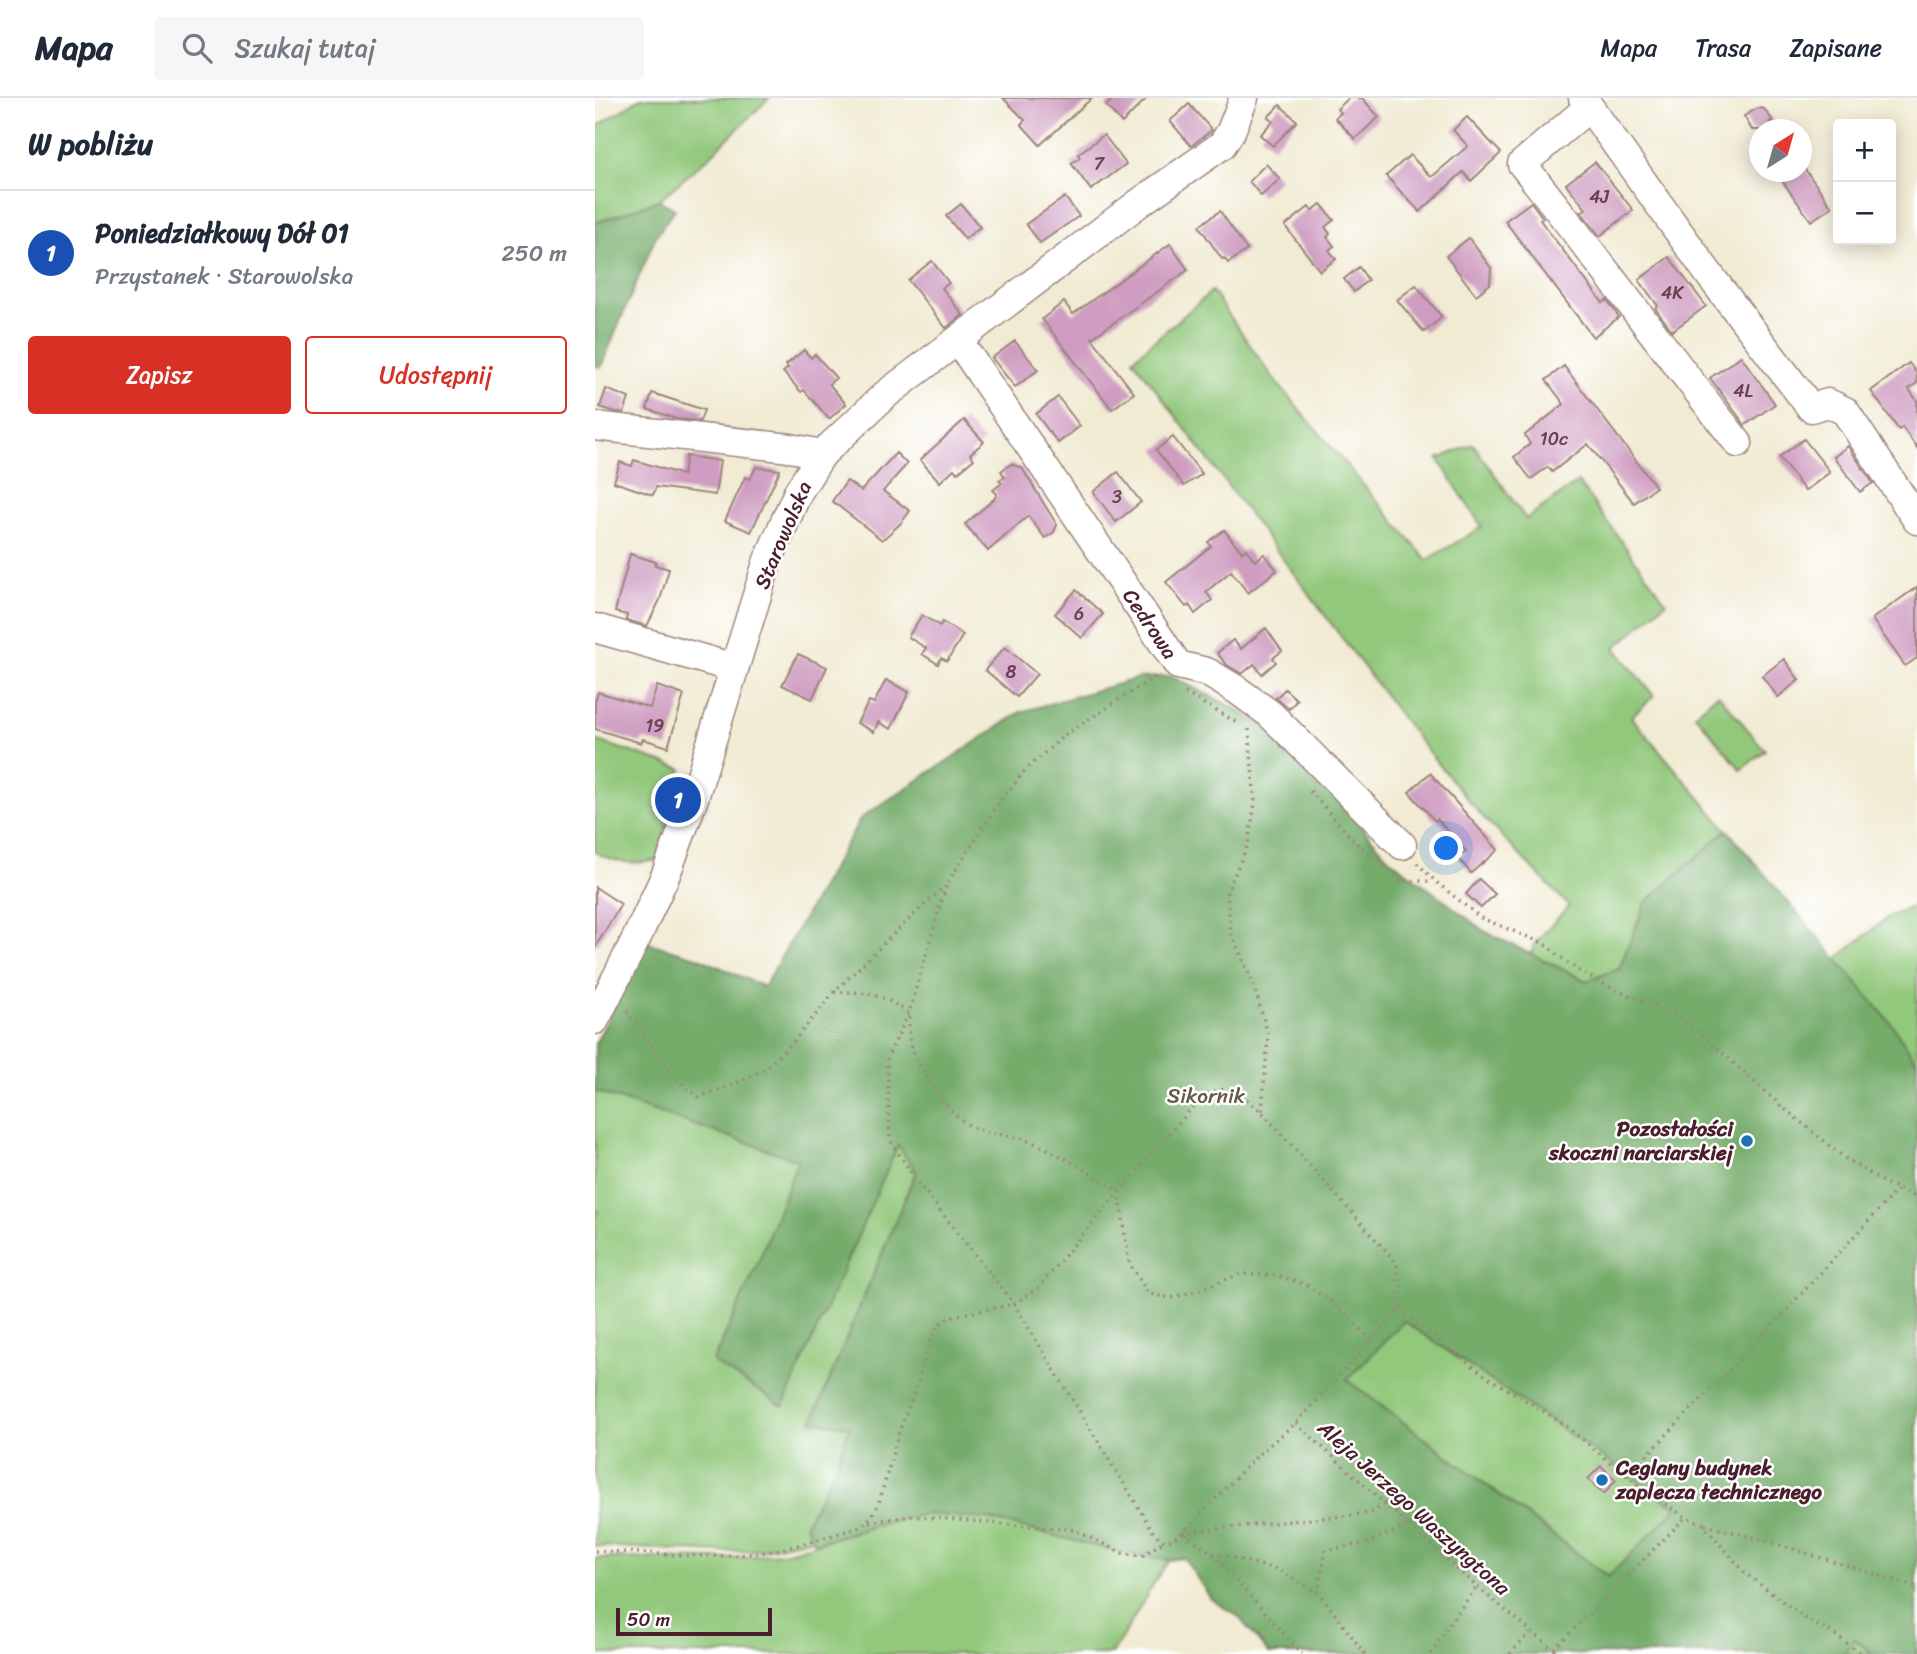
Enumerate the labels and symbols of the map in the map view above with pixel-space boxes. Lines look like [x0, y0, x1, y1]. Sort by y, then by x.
north arrow [1749, 119, 1812, 182]
house number: 7 [1094, 148, 1106, 180]
house number: 4J [1589, 181, 1609, 213]
house number: 4K [1661, 277, 1684, 309]
house number: 4L [1733, 375, 1753, 407]
house number: 10c [1540, 423, 1568, 455]
street label: Starowolska [743, 474, 823, 595]
house number: 3 [1112, 481, 1122, 513]
street label: Cedrowa [1112, 581, 1188, 668]
house number: 6 [1074, 598, 1084, 630]
house number: 8 [1006, 656, 1017, 688]
house number: 19 [646, 710, 664, 742]
pin: 1 [655, 774, 701, 826]
your location [1429, 831, 1463, 865]
park label: Sikornik [1167, 1077, 1246, 1115]
place label: Pozostałości skoczni narciarskiej [1548, 1110, 1735, 1172]
marker: Pozostałości skoczni narciarskiej [1739, 1133, 1755, 1149]
street label: Aleja Jerzego Waszyngtona [1308, 1410, 1520, 1606]
place label: Ceglany budynek zaplecza technicznego [1614, 1449, 1822, 1511]
marker: Ceglany budynek zaplecza technicznego [1594, 1472, 1610, 1488]
scale bar [616, 1605, 772, 1637]

